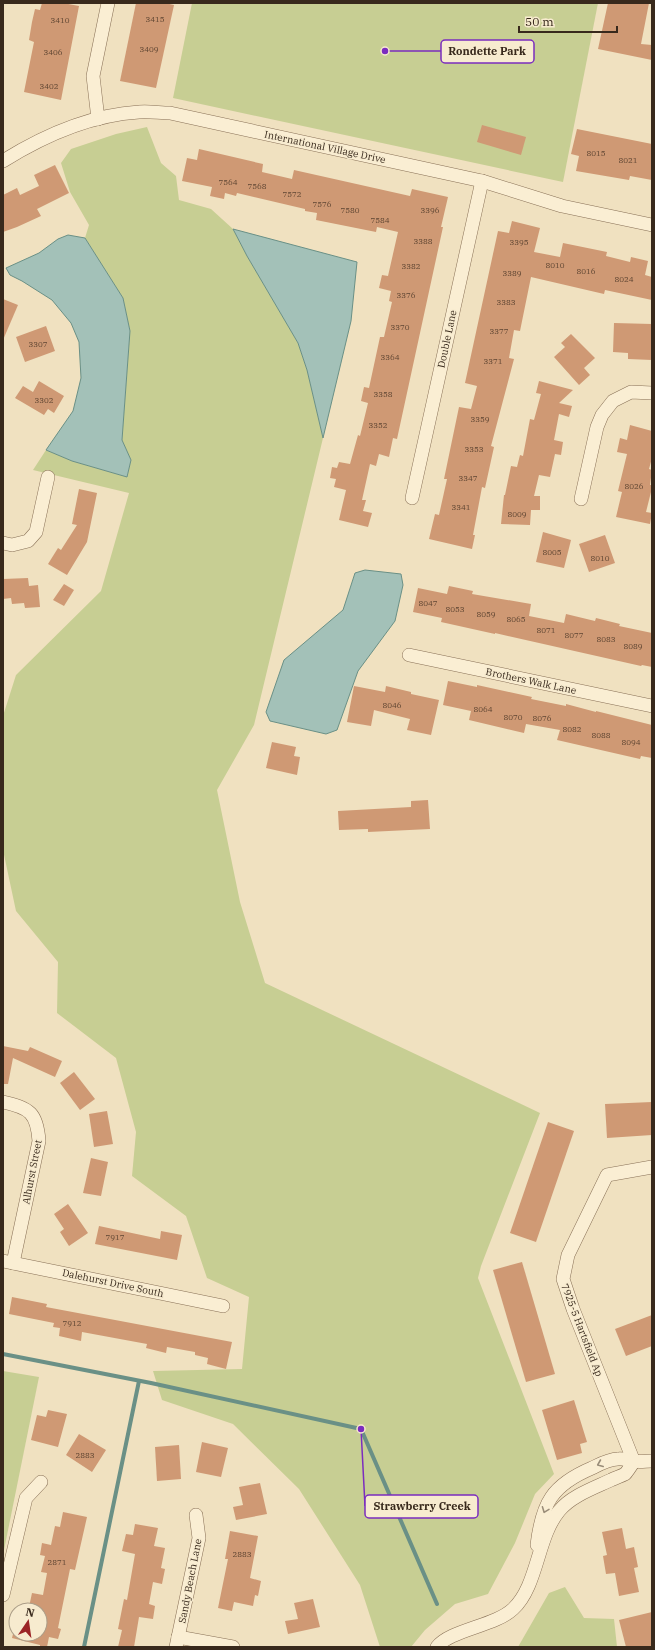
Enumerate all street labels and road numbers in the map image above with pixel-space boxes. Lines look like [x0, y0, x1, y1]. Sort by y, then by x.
street label: International Village Drive [263, 128, 387, 166]
street label: Double Lane [435, 309, 459, 369]
street label: Brothers Walk Lane [484, 665, 578, 697]
street label: Alhurst Street [19, 1138, 45, 1205]
street label: Dalehurst Drive South [61, 1266, 165, 1300]
street label: 7925-5 Hartsfield Ap [558, 1282, 606, 1378]
street label: Sandy Beach Lane [175, 1538, 205, 1624]

